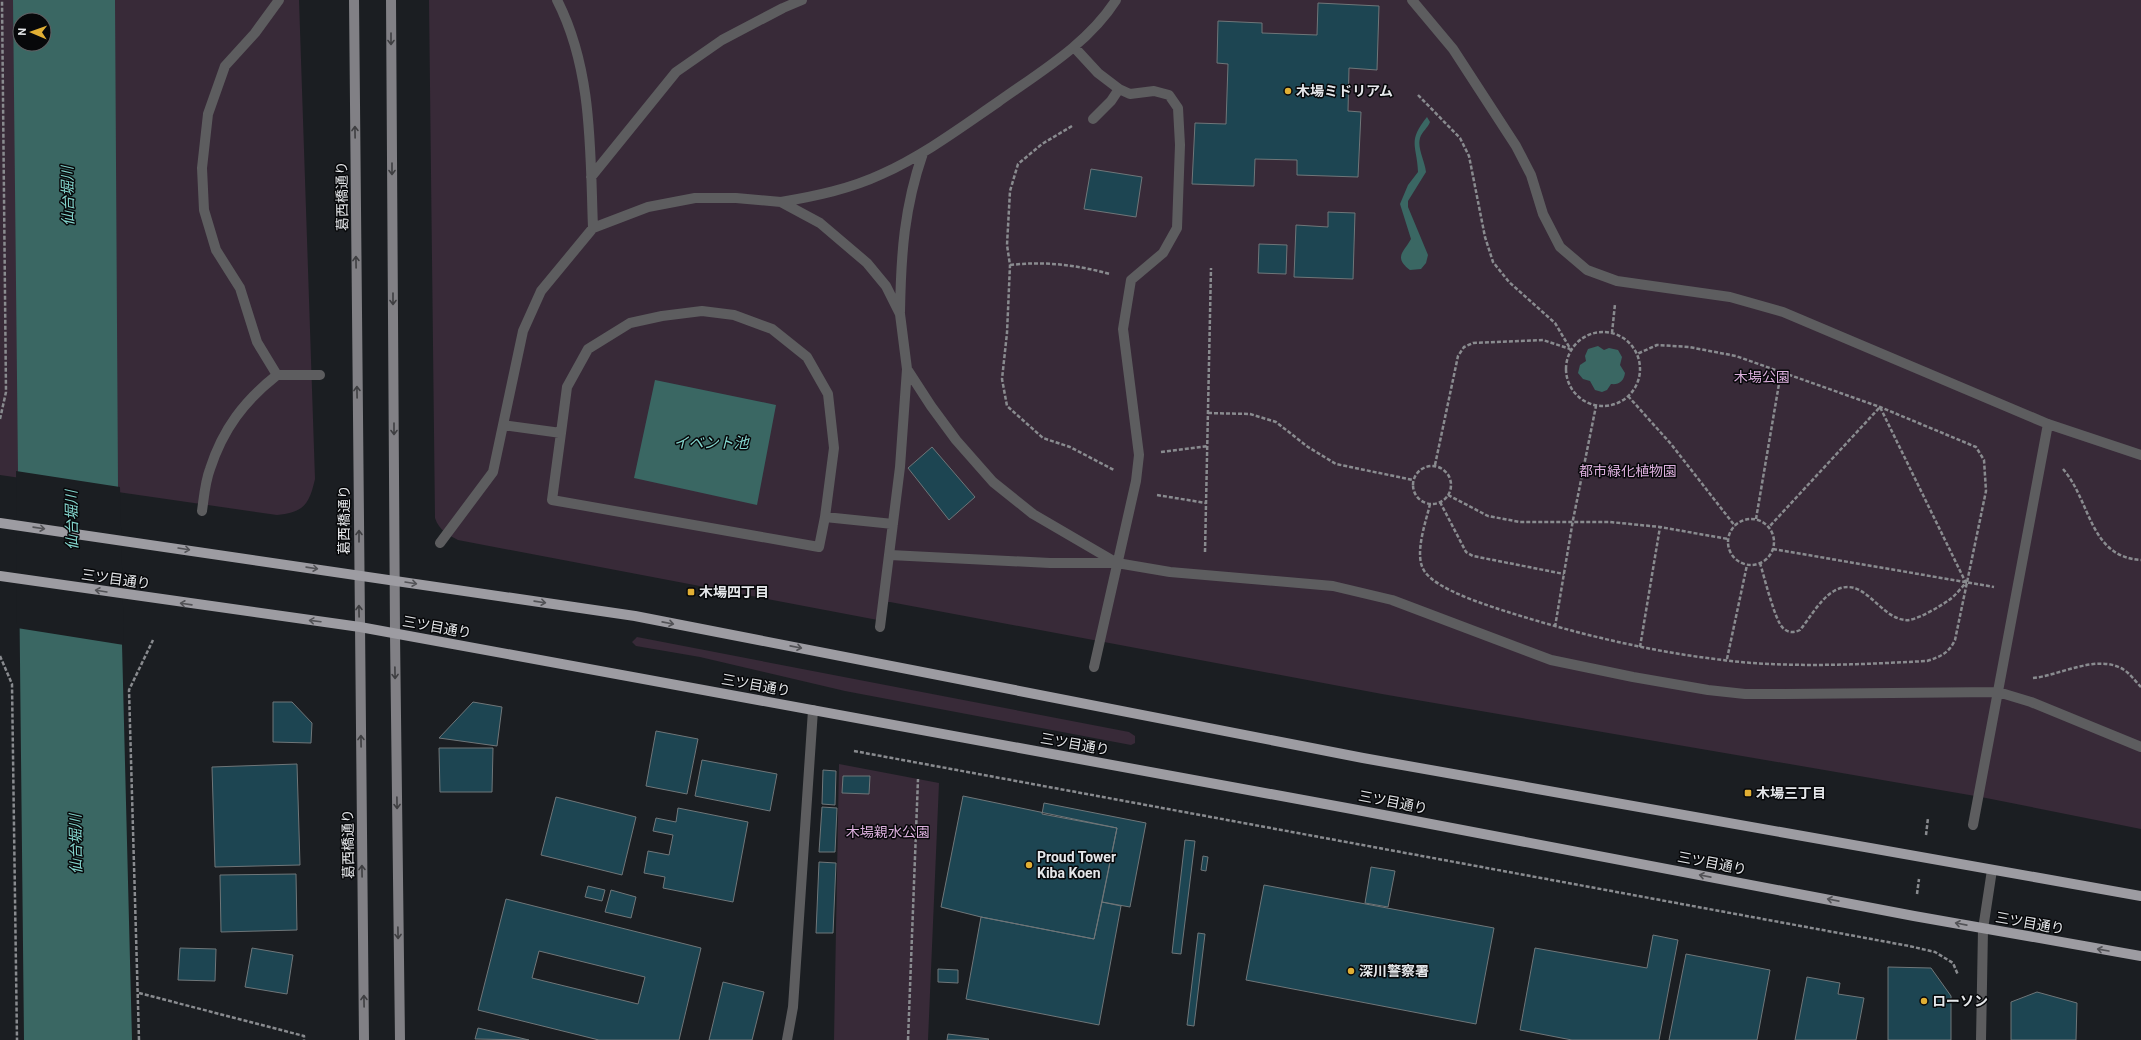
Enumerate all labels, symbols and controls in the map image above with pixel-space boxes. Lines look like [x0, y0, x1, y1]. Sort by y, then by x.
north arrow [12, 12, 52, 52]
text: N [16, 27, 29, 36]
one-way arrow [387, 32, 395, 45]
place label: 木場ミドリアム [1296, 83, 1393, 99]
marker: 木場ミドリアム [1283, 86, 1293, 96]
one-way arrow [351, 126, 359, 139]
street label: 葛西橋通り [333, 161, 351, 231]
one-way arrow [388, 162, 396, 175]
water label: 仙台堀川 [58, 164, 78, 226]
one-way arrow [352, 256, 360, 269]
one-way arrow [389, 292, 397, 305]
park label: 木場公園 [1734, 369, 1790, 385]
one-way arrow [353, 386, 361, 399]
one-way arrow [390, 422, 398, 435]
water label: イベント池 [673, 434, 750, 452]
park label: 都市緑化植物園 [1579, 463, 1677, 479]
street label: 葛西橋通り [336, 485, 352, 555]
water label: 仙台堀川 [62, 488, 82, 550]
one-way arrow [32, 524, 45, 532]
one-way arrow [355, 530, 362, 543]
one-way arrow [177, 545, 190, 553]
one-way arrow [305, 564, 318, 572]
street label: 三ツ目通り [80, 566, 152, 592]
one-way arrow [404, 579, 417, 587]
place label: 木場四丁目 [699, 584, 769, 600]
one-way arrow [95, 587, 108, 595]
marker: 木場四丁目 [686, 587, 696, 597]
one-way arrow [533, 598, 546, 606]
one-way arrow [180, 600, 193, 608]
one-way arrow [356, 605, 363, 618]
street label: 三ツ目通り [401, 613, 473, 641]
one-way arrow [309, 617, 322, 625]
one-way arrow [661, 619, 674, 627]
one-way arrow [789, 644, 802, 652]
one-way arrow [391, 666, 399, 679]
street label: 三ツ目通り [720, 671, 792, 699]
street label: 三ツ目通り [1039, 730, 1111, 758]
one-way arrow [357, 735, 365, 748]
place label: 木場三丁目 [1756, 785, 1826, 801]
street label: 三ツ目通り [1357, 787, 1429, 817]
marker: 木場三丁目 [1743, 788, 1753, 798]
one-way arrow [393, 796, 401, 809]
street label: 葛西橋通り [339, 809, 357, 879]
water label: 仙台堀川 [66, 812, 86, 874]
park label: 木場親水公園 [846, 824, 930, 840]
street label: 三ツ目通り [1676, 848, 1748, 878]
place label: Proud Tower Kiba Koen [1037, 849, 1116, 881]
marker: Proud Tower Kiba Koen [1024, 860, 1034, 870]
one-way arrow [359, 865, 366, 878]
one-way arrow [1699, 872, 1712, 880]
one-way arrow [1827, 896, 1840, 904]
street label: 三ツ目通り [1994, 909, 2066, 937]
one-way arrow [1955, 920, 1968, 928]
one-way arrow [395, 926, 402, 939]
one-way arrow [2096, 945, 2109, 953]
place label: 深川警察署 [1359, 963, 1429, 979]
marker: 深川警察署 [1346, 966, 1356, 976]
place label: ローソン [1932, 993, 1988, 1009]
one-way arrow [360, 995, 368, 1008]
marker: ローソン [1919, 996, 1929, 1006]

